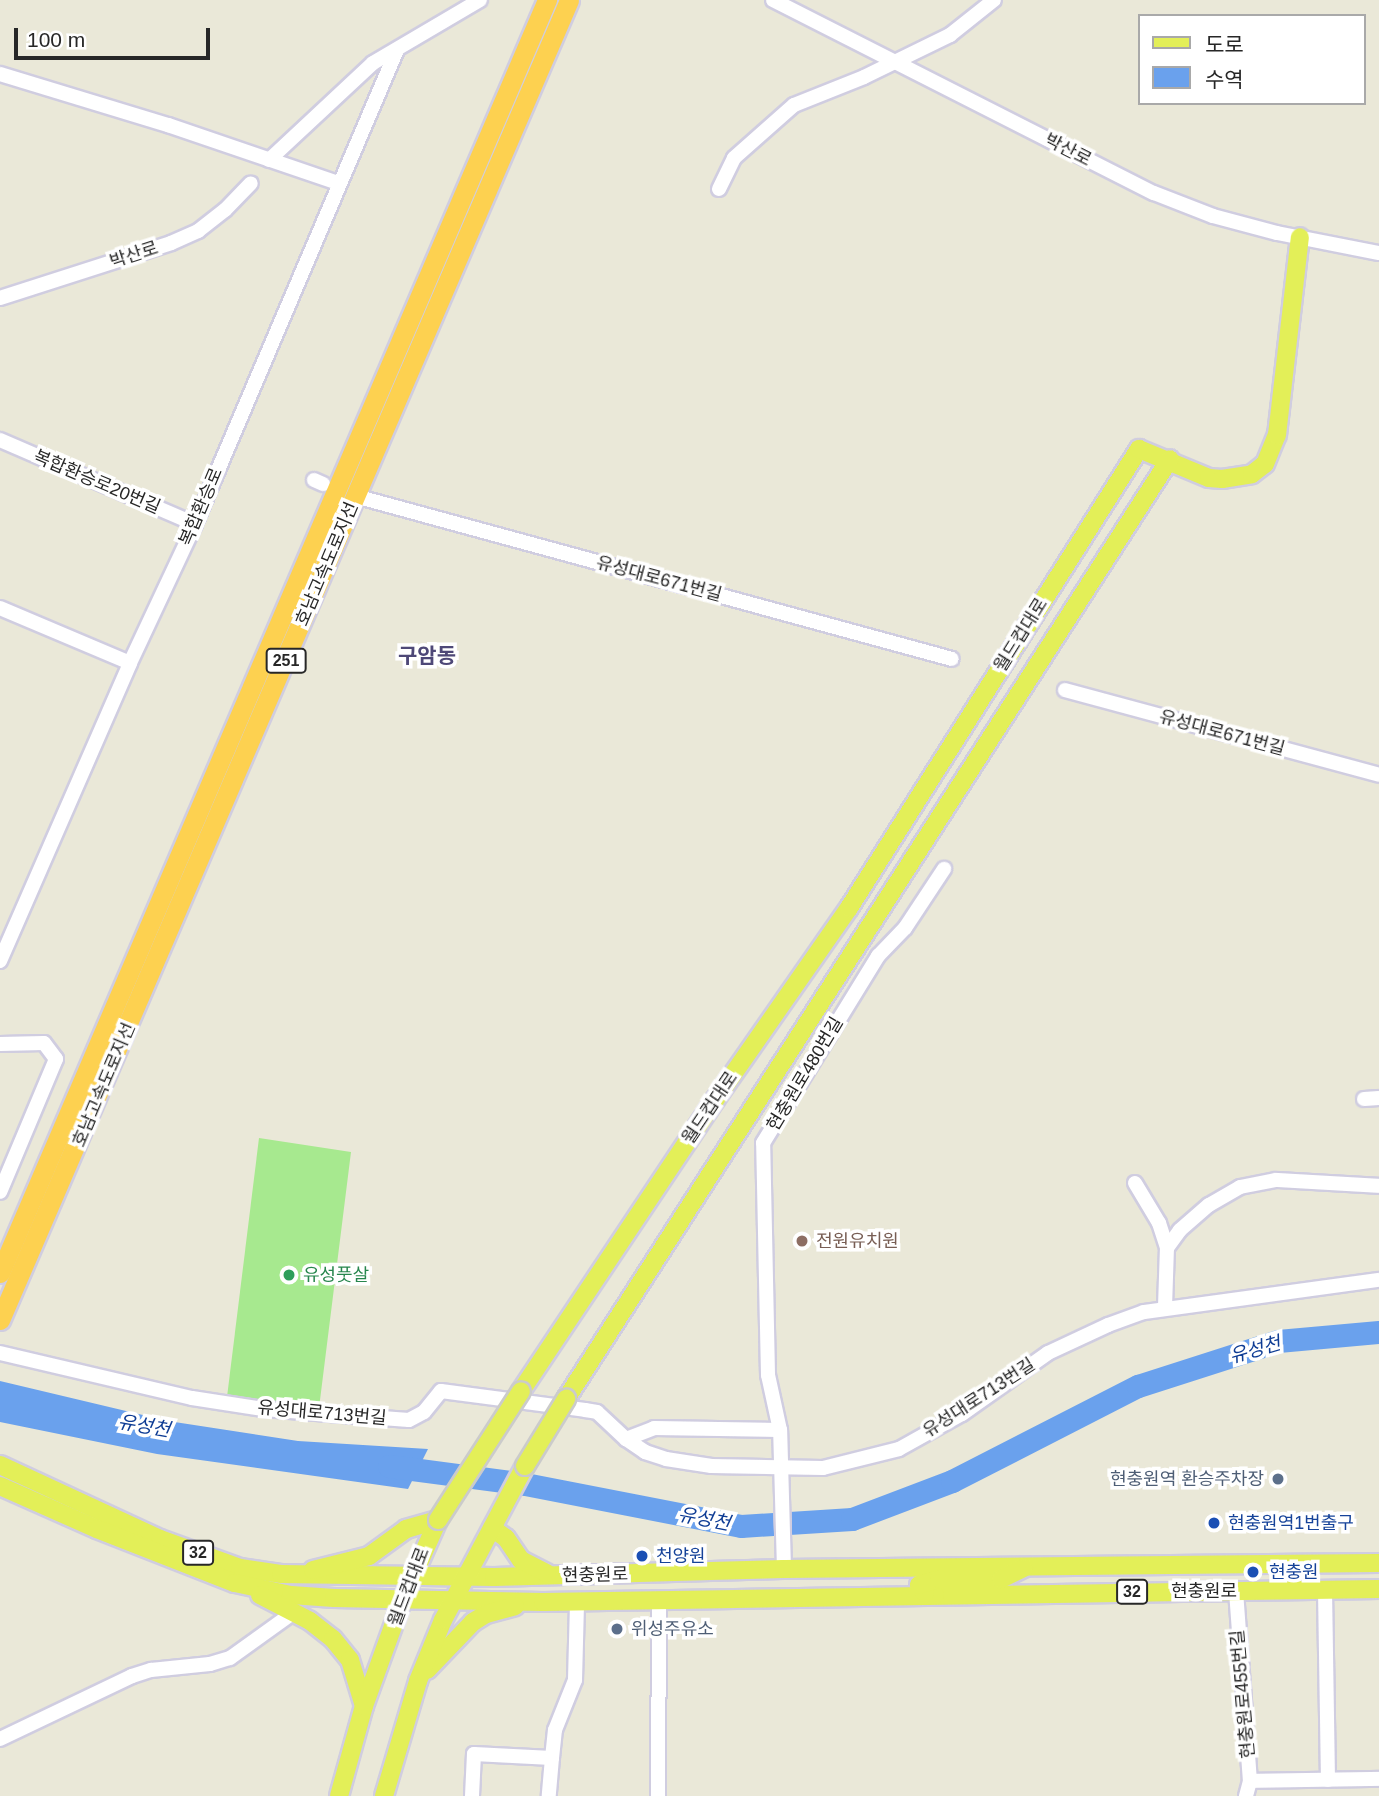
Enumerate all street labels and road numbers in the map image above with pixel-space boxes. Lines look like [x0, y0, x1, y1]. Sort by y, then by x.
street label: 박산로 [1041, 129, 1095, 171]
street label: 박산로 [107, 237, 161, 273]
street label: 복합환승로20번길 [30, 446, 164, 518]
street label: 복합환승로 [175, 465, 227, 549]
street label: 호남고속도로지선 [291, 499, 363, 629]
street label: 유성대로671번길 [594, 552, 724, 606]
street label: 월드컵대로 [990, 594, 1052, 676]
road number: 251 [265, 648, 307, 674]
street label: 유성대로671번길 [1157, 706, 1287, 760]
street label: 현충원로480번길 [762, 1013, 848, 1135]
street label: 호남고속도로지선 [68, 1020, 140, 1150]
street label: 월드컵대로 [678, 1068, 742, 1148]
street label: 유성대로713번길 [919, 1354, 1039, 1442]
street label: 유성대로713번길 [257, 1397, 387, 1429]
road number: 32 [180, 1540, 216, 1566]
street label: 월드컵대로 [384, 1544, 434, 1630]
street label: 현충원로 [562, 1564, 628, 1586]
road number: 32 [1114, 1580, 1150, 1604]
street label: 현충원로 [1171, 1580, 1237, 1602]
street label: 현충원로455번길 [1227, 1629, 1259, 1759]

